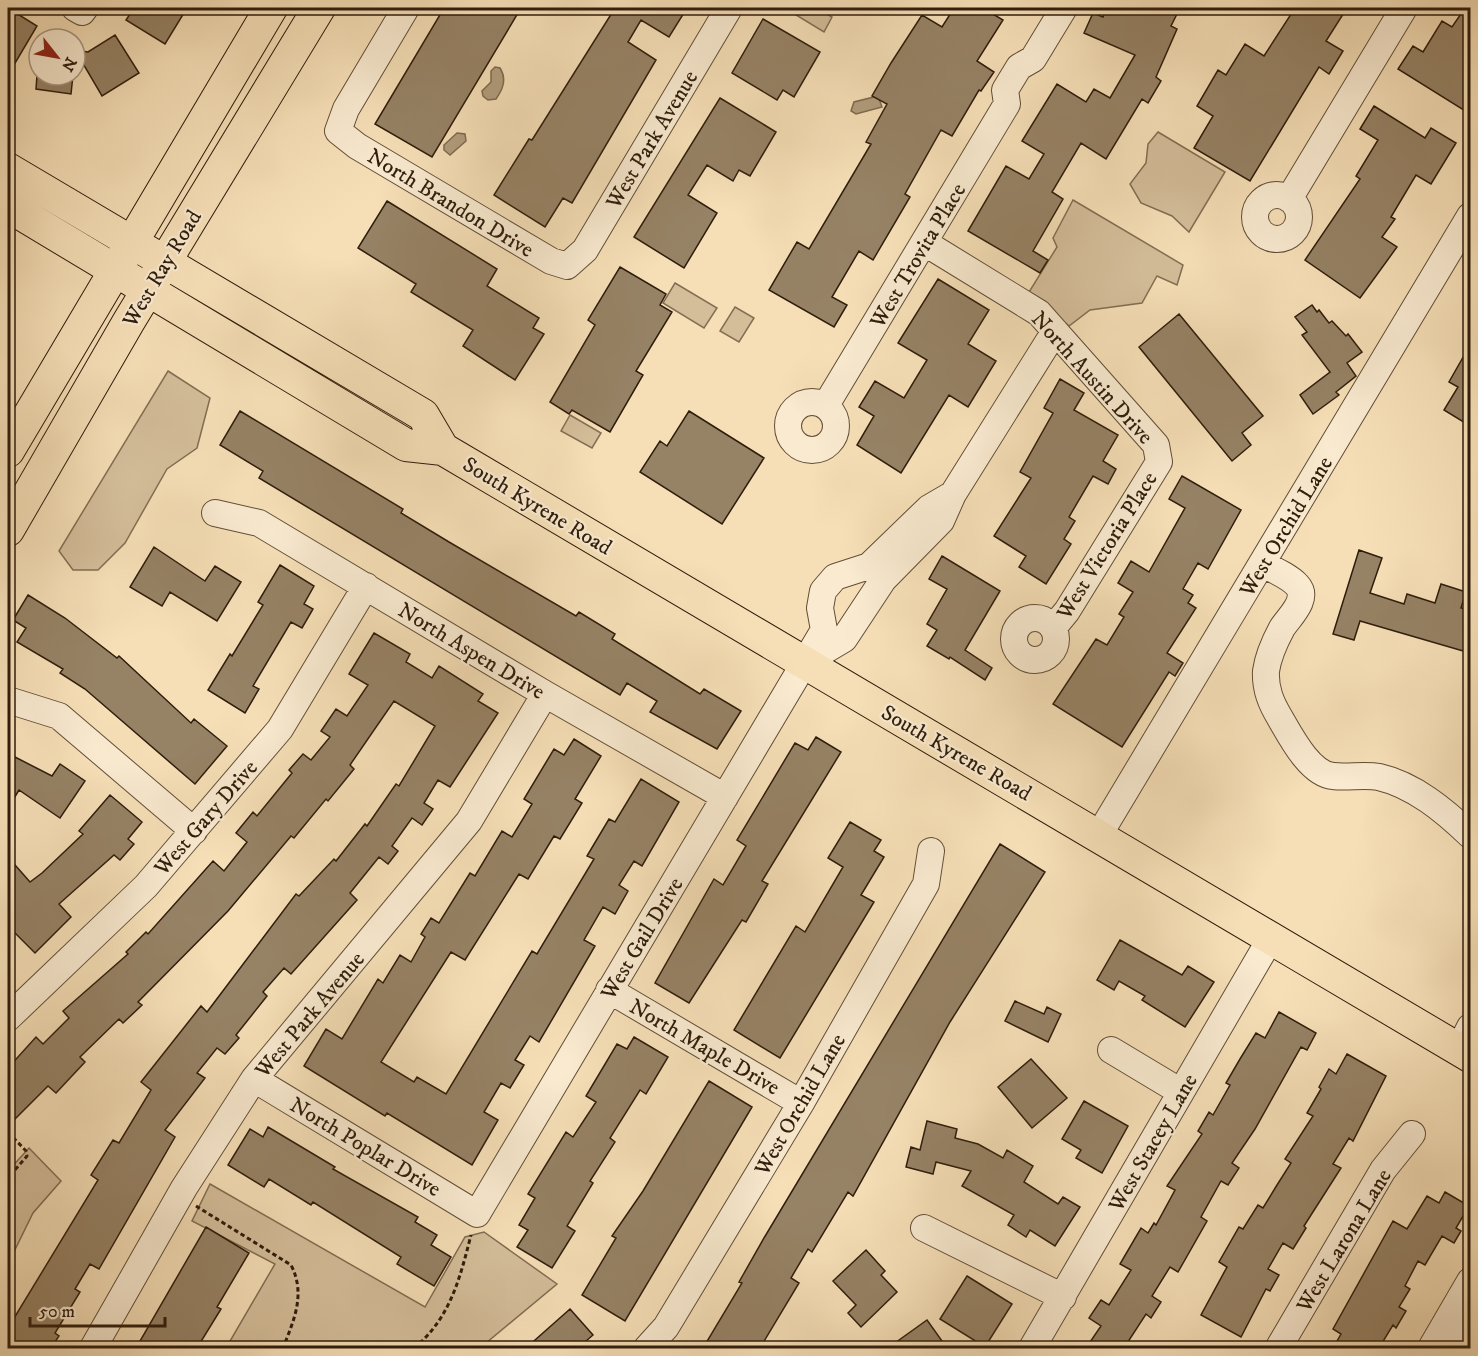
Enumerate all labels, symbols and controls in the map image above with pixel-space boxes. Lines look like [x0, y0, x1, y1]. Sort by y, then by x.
north arrow [27, 27, 87, 87]
text: N [57, 53, 81, 75]
street label: West Park Avenue [600, 66, 704, 215]
street label: North Brandon Drive [362, 143, 538, 264]
street label: West Trovita Place [864, 178, 972, 334]
street label: West Ray Road [116, 205, 208, 333]
street label: North Austin Drive [1025, 306, 1159, 450]
street label: South Kyrene Road [458, 451, 617, 561]
street label: West Orchid Lane [1233, 452, 1339, 603]
street label: West Victoria Place [1051, 467, 1164, 625]
street label: North Aspen Drive [393, 597, 550, 706]
street label: South Kyrene Road [876, 699, 1036, 807]
street label: West Gary Drive [148, 755, 264, 882]
street label: West Gail Drive [595, 873, 689, 1006]
street label: West Park Avenue [249, 946, 371, 1084]
street label: North Maple Drive [624, 993, 784, 1101]
street label: West Orchid Lane [748, 1029, 852, 1181]
street label: West Stacey Lane [1102, 1069, 1204, 1217]
street label: North Poplar Drive [285, 1092, 446, 1203]
street label: West Larona Lane [1290, 1164, 1398, 1318]
scale bar [30, 1290, 165, 1328]
text: 50 m [39, 1301, 75, 1323]

